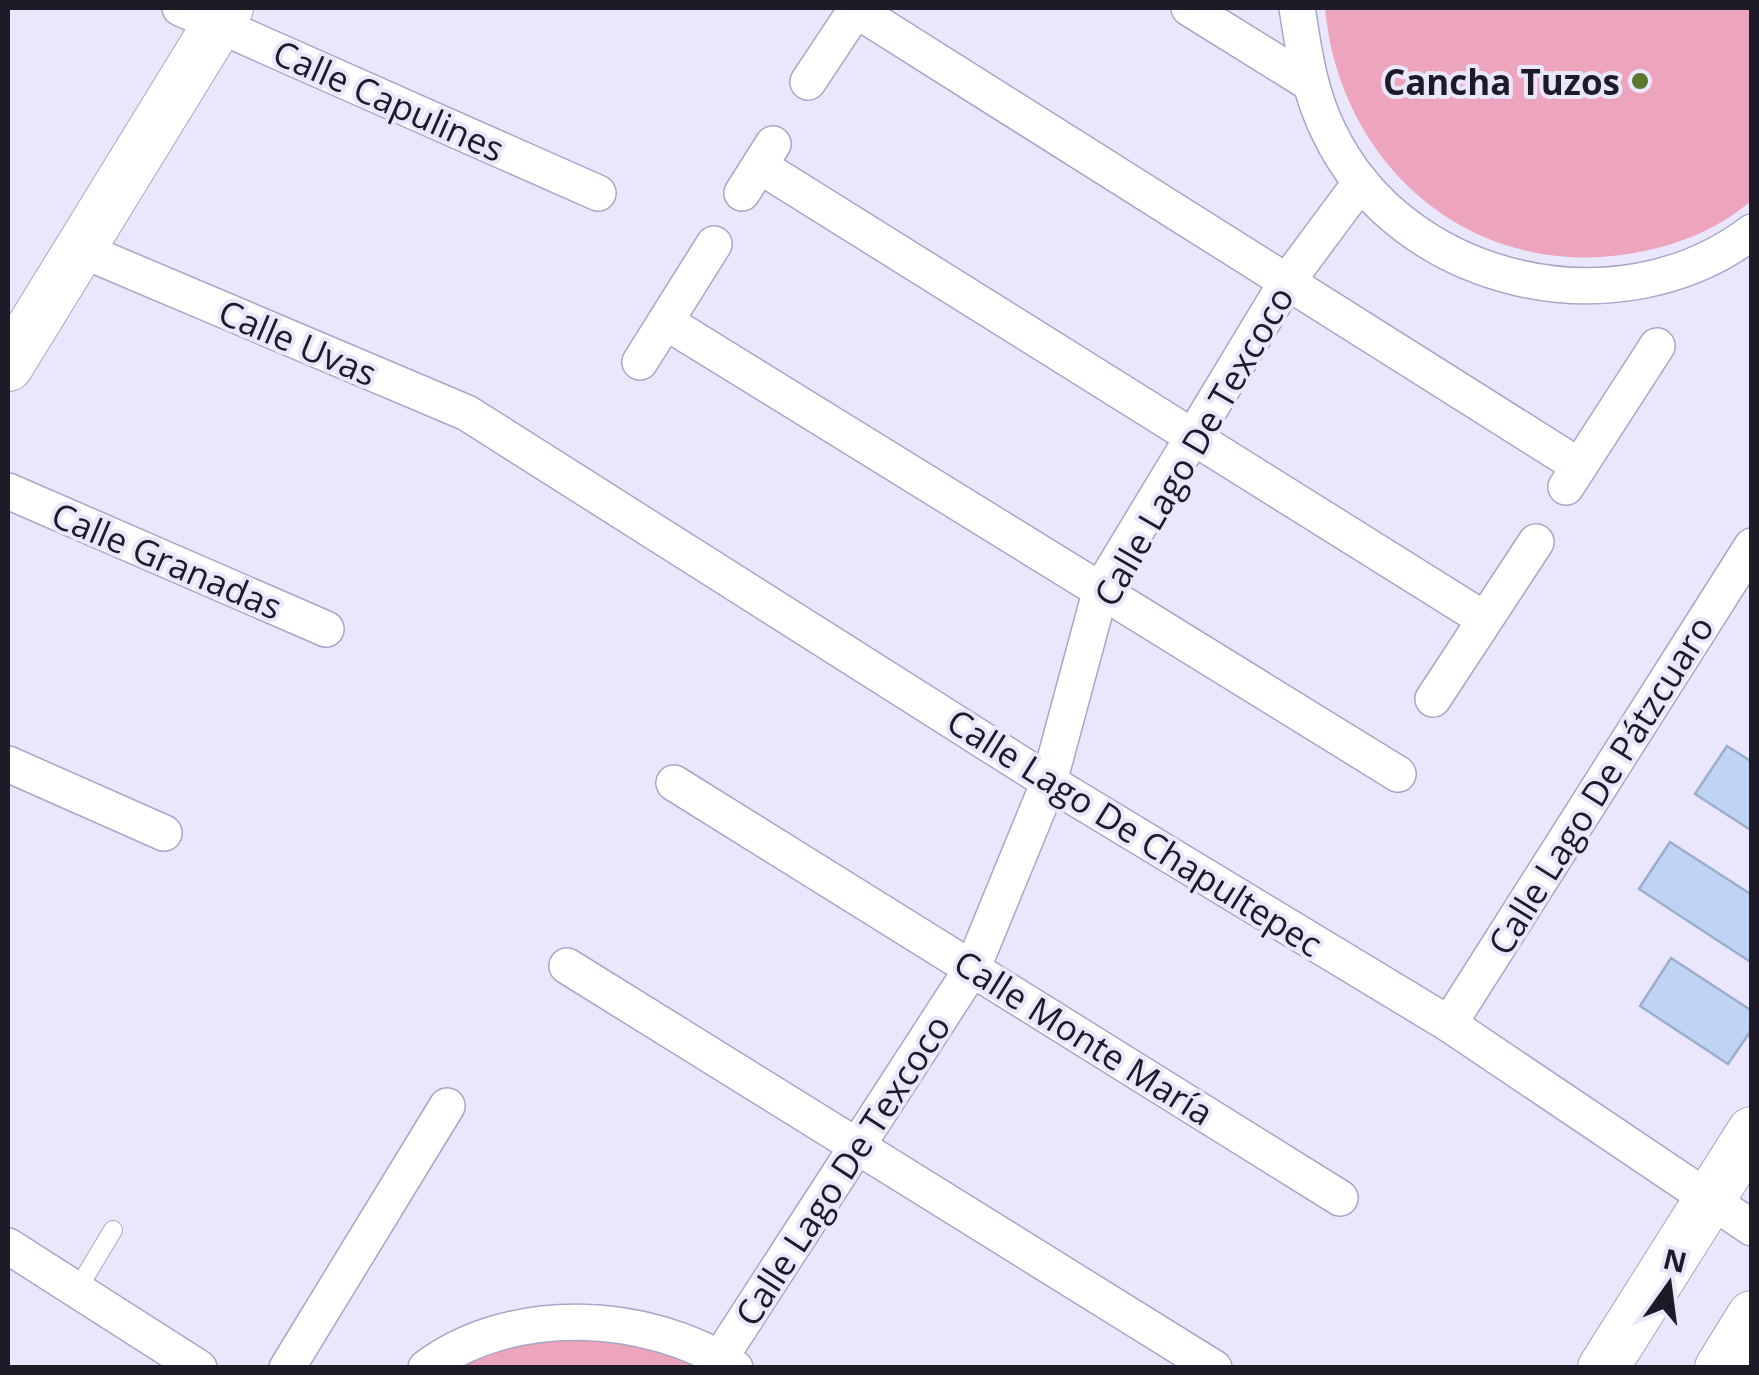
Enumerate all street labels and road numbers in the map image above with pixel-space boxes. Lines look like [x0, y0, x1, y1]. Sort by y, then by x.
street label: Calle Capulines [266, 28, 512, 172]
street label: Calle Lago De Texcoco [1082, 278, 1304, 614]
street label: Calle Uvas [212, 288, 384, 396]
street label: Calle Granadas [45, 490, 289, 630]
street label: Calle Lago De Pátzcuaro [1476, 607, 1724, 963]
street label: Calle Lago De Chapultepec [939, 697, 1331, 967]
street label: Calle Monte María [946, 938, 1222, 1136]
street label: Calle Lago De Texcoco [724, 1005, 960, 1335]

